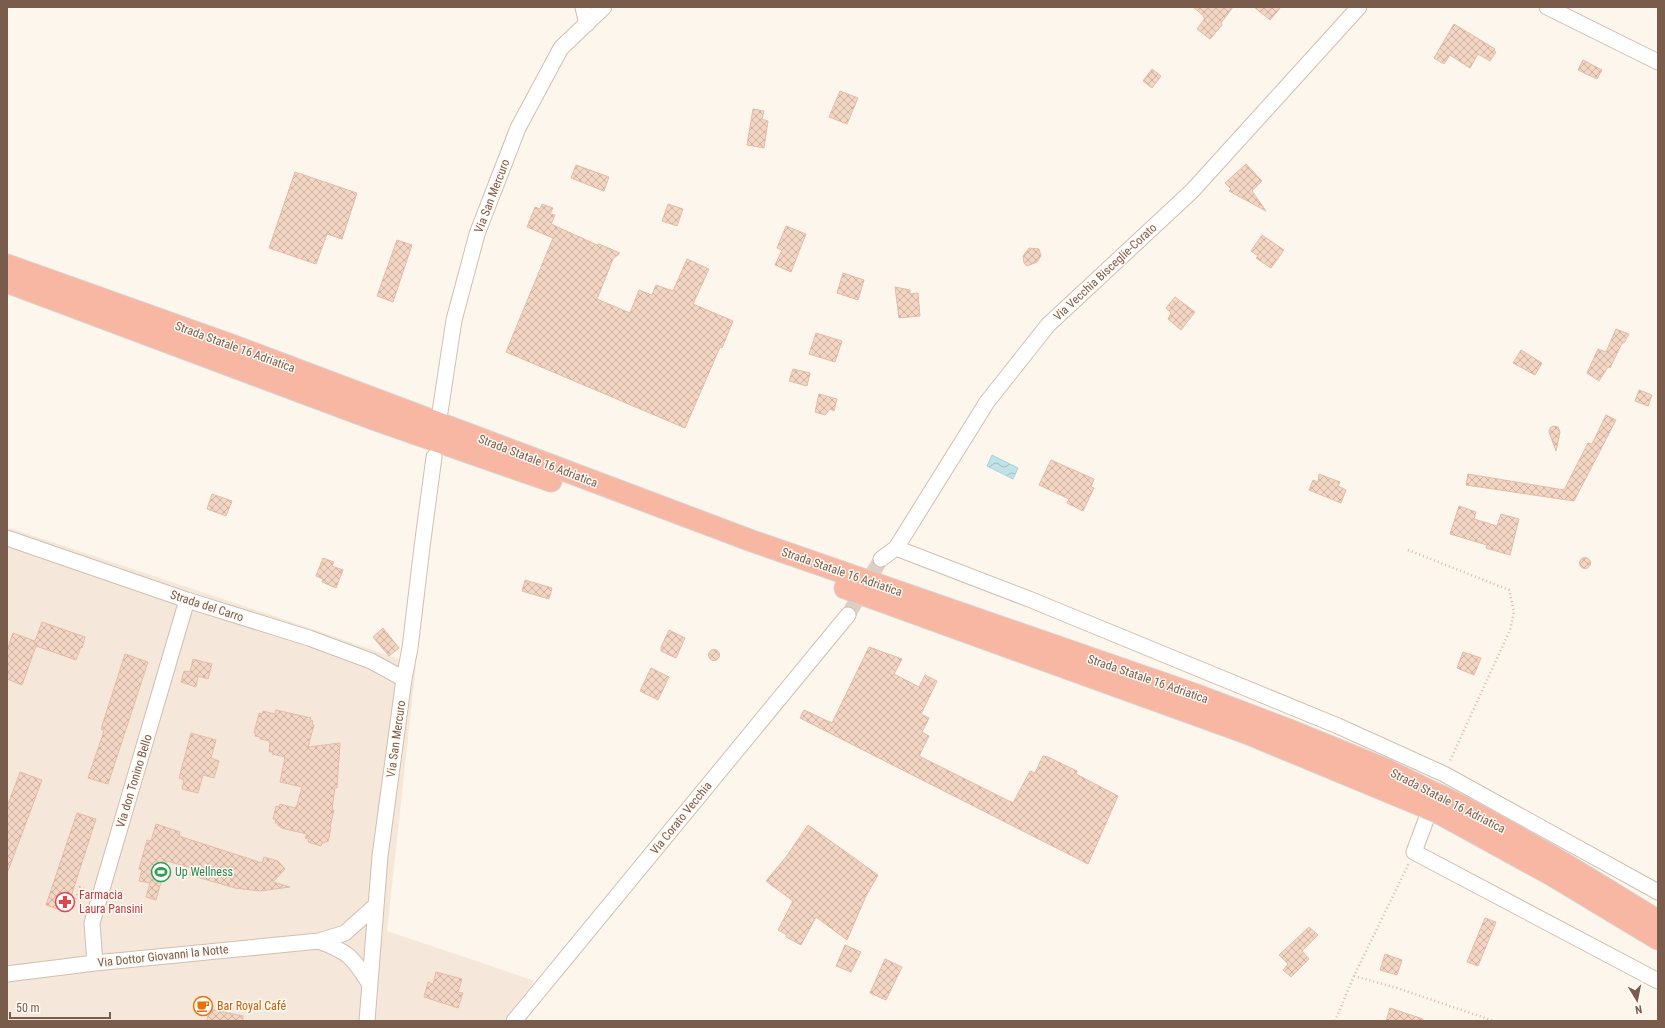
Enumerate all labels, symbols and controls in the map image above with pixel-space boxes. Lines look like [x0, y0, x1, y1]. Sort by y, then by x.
street label: Via San Mercuro [472, 157, 512, 235]
street label: Via Vecchia Bisceglie-Corato [1051, 221, 1159, 323]
street label: Strada Statale 16 Adriatica [173, 319, 297, 375]
street label: Strada Statale 16 Adriatica [476, 432, 600, 490]
street label: Strada Statale 16 Adriatica [780, 545, 904, 599]
street label: Strada del Carro [169, 588, 245, 624]
street label: Strada Statale 16 Adriatica [1086, 652, 1210, 706]
street label: Via San Mercuro [384, 700, 408, 778]
street label: Via don Tonino Bello [113, 733, 155, 829]
street label: Strada Statale 16 Adriatica [1388, 766, 1508, 836]
street label: Via Corato Vecchia [647, 779, 715, 857]
sports icon: Up Wellness [150, 861, 172, 883]
place label: Up Wellness [175, 865, 233, 879]
place label: Farmacia Laura Pansini [79, 888, 143, 916]
pharmacy icon: Farmacia Laura Pansini [54, 891, 76, 913]
street label: Via Dottor Giovanni la Notte [97, 942, 229, 970]
north arrow [1617, 980, 1657, 1020]
scale bar [10, 994, 110, 1020]
cafe icon: Bar Royal Café [192, 995, 214, 1017]
place label: Bar Royal Café [217, 999, 286, 1013]
text: 50 m [16, 1001, 40, 1015]
text: N [1634, 1002, 1643, 1016]

